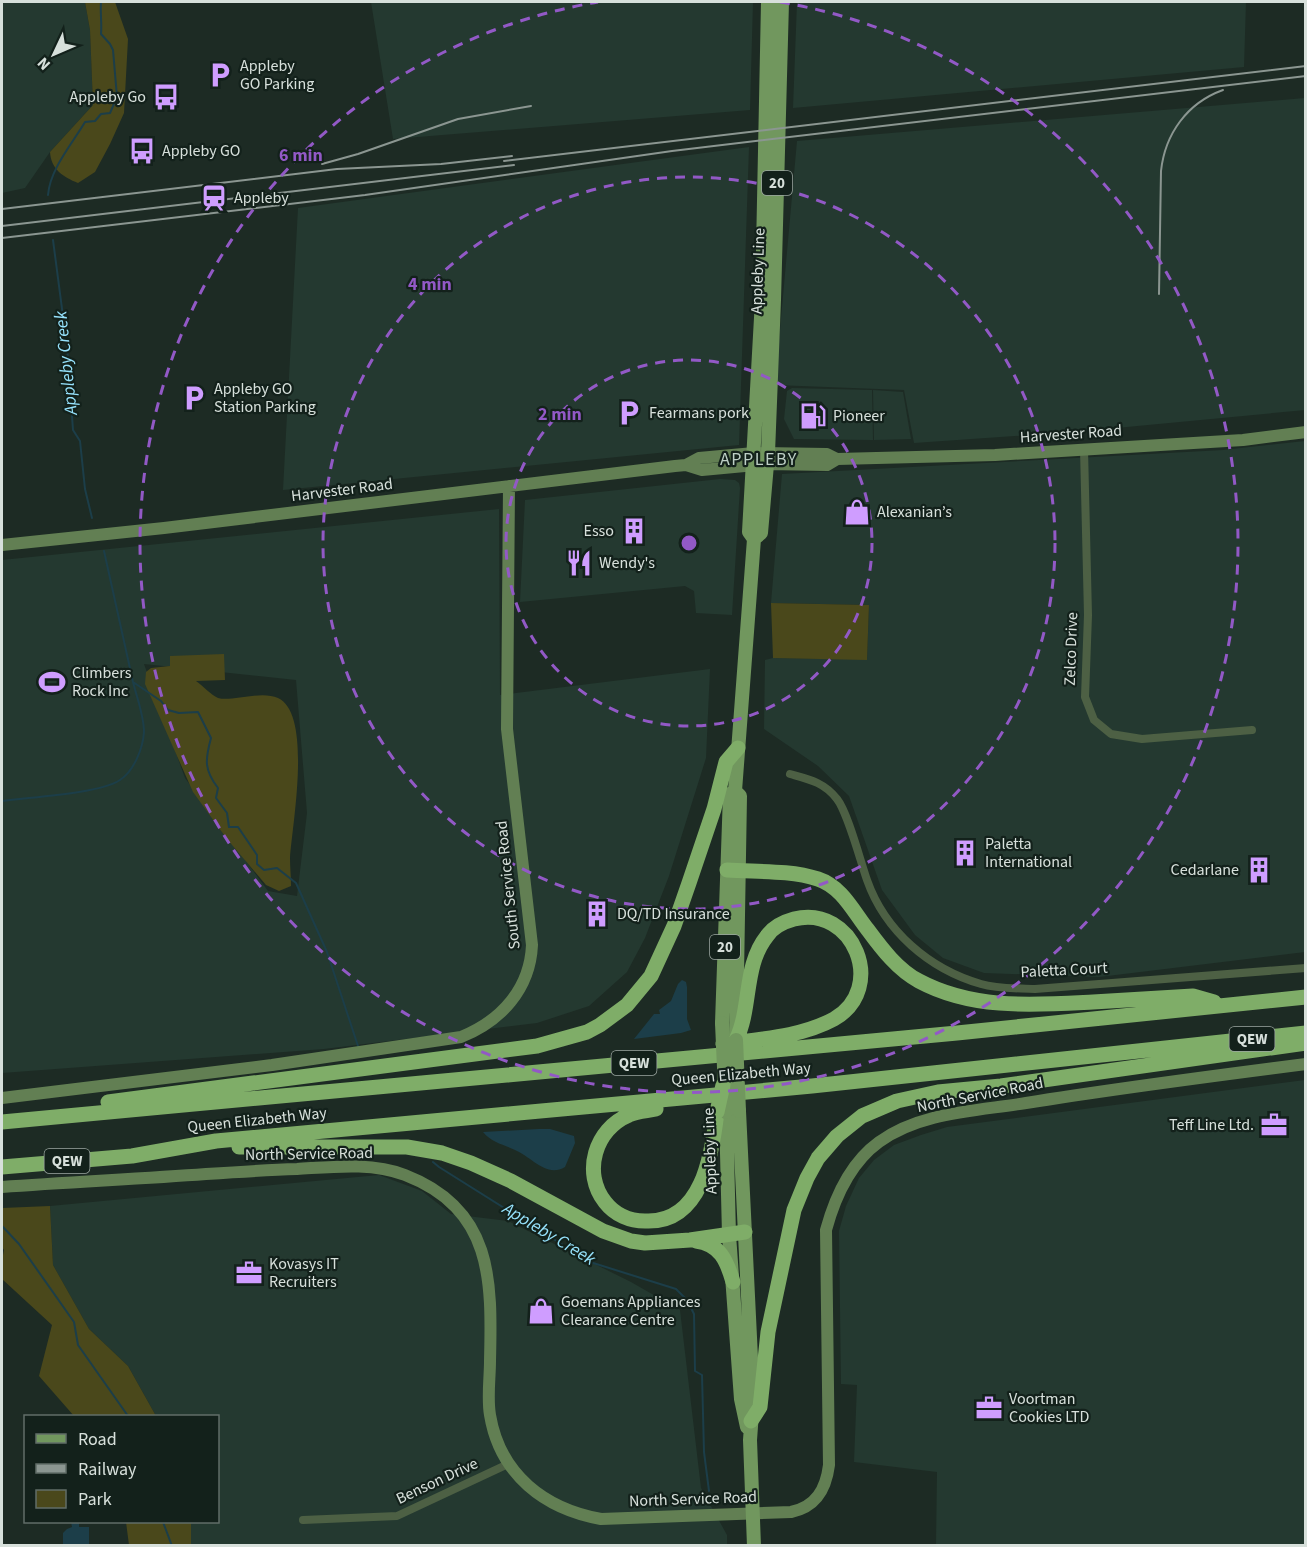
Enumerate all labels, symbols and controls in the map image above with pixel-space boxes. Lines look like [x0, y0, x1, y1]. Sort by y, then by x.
north arrow [24, 24, 84, 84]
text: N [32, 52, 56, 75]
place label: Appleby GO Parking [240, 55, 314, 95]
parking icon: Appleby GO Parking [205, 60, 235, 90]
bus stop icon: Appleby Go [151, 82, 181, 112]
place label: Appleby Go [70, 86, 146, 108]
bus stop icon: Appleby GO [127, 136, 157, 166]
place label: Appleby GO [162, 140, 240, 162]
text: 6 min [279, 143, 323, 168]
road number: 20 [762, 171, 792, 195]
station icon: Appleby [199, 183, 229, 213]
place label: Appleby [234, 187, 289, 209]
street label: Appleby Line [746, 227, 771, 315]
text: 4 min [408, 272, 452, 297]
water label: Appleby Creek [48, 309, 84, 417]
place label: Appleby GO Station Parking [214, 378, 316, 418]
parking icon: Appleby GO Station Parking [179, 383, 209, 413]
parking icon: Fearmans pork [614, 398, 644, 428]
fuel station icon: Pioneer [798, 401, 828, 431]
text: 2 min [538, 402, 582, 427]
place label: Fearmans pork [649, 402, 749, 424]
place label: Pioneer [833, 405, 885, 427]
street label: Harvester Road [1019, 419, 1123, 449]
district label: APPLEBY [720, 447, 798, 472]
street label: Harvester Road [290, 473, 394, 507]
shop icon: Alexanian’s [842, 497, 872, 527]
place label: Alexanian’s [877, 501, 952, 523]
building icon: Esso [619, 516, 649, 546]
place label: Esso [583, 520, 614, 542]
centre of rings [679, 533, 699, 553]
restaurant icon: Wendy's [564, 548, 594, 578]
place label: Wendy's [599, 552, 655, 574]
street label: Zelco Drive [1059, 612, 1083, 686]
place label: Climbers Rock Inc [72, 662, 132, 702]
sports icon: Climbers Rock Inc [37, 667, 67, 697]
street label: South Service Road [490, 819, 526, 951]
place label: Paletta International [985, 833, 1072, 873]
building icon: Paletta International [950, 838, 980, 868]
building icon: Cedarlane [1244, 855, 1274, 885]
place label: Cedarlane [1171, 859, 1239, 881]
building icon: DQ/TD Insurance [582, 899, 612, 929]
place label: DQ/TD Insurance [617, 903, 730, 925]
road number: 20 [710, 935, 740, 959]
street label: Paletta Court [1020, 957, 1109, 983]
road number: QEW [1230, 1027, 1274, 1051]
road number: QEW [612, 1051, 656, 1075]
street label: Queen Elizabeth Way [670, 1057, 812, 1091]
street label: North Service Road [915, 1072, 1045, 1118]
street label: Queen Elizabeth Way [186, 1102, 328, 1138]
street label: Appleby Line [697, 1107, 722, 1195]
office icon: Teff Line Ltd. [1259, 1110, 1289, 1140]
place label: Teff Line Ltd. [1169, 1114, 1254, 1136]
street label: North Service Road [245, 1142, 373, 1166]
road number: QEW [44, 1149, 90, 1173]
water label: Appleby Creek [497, 1196, 601, 1272]
place label: Kovasys IT Recruiters [269, 1253, 339, 1293]
office icon: Kovasys IT Recruiters [234, 1258, 264, 1288]
place label: Goemans Appliances Clearance Centre [561, 1291, 701, 1331]
shop icon: Goemans Appliances Clearance Centre [526, 1296, 556, 1326]
place label: Voortman Cookies LTD [1009, 1388, 1090, 1428]
office icon: Voortman Cookies LTD [974, 1393, 1004, 1423]
legend [24, 1415, 219, 1523]
text: Road [78, 1427, 117, 1452]
street label: Benson Drive [392, 1452, 482, 1510]
text: Railway [78, 1457, 137, 1482]
street label: North Service Road [629, 1486, 757, 1512]
text: Park [78, 1487, 112, 1512]

